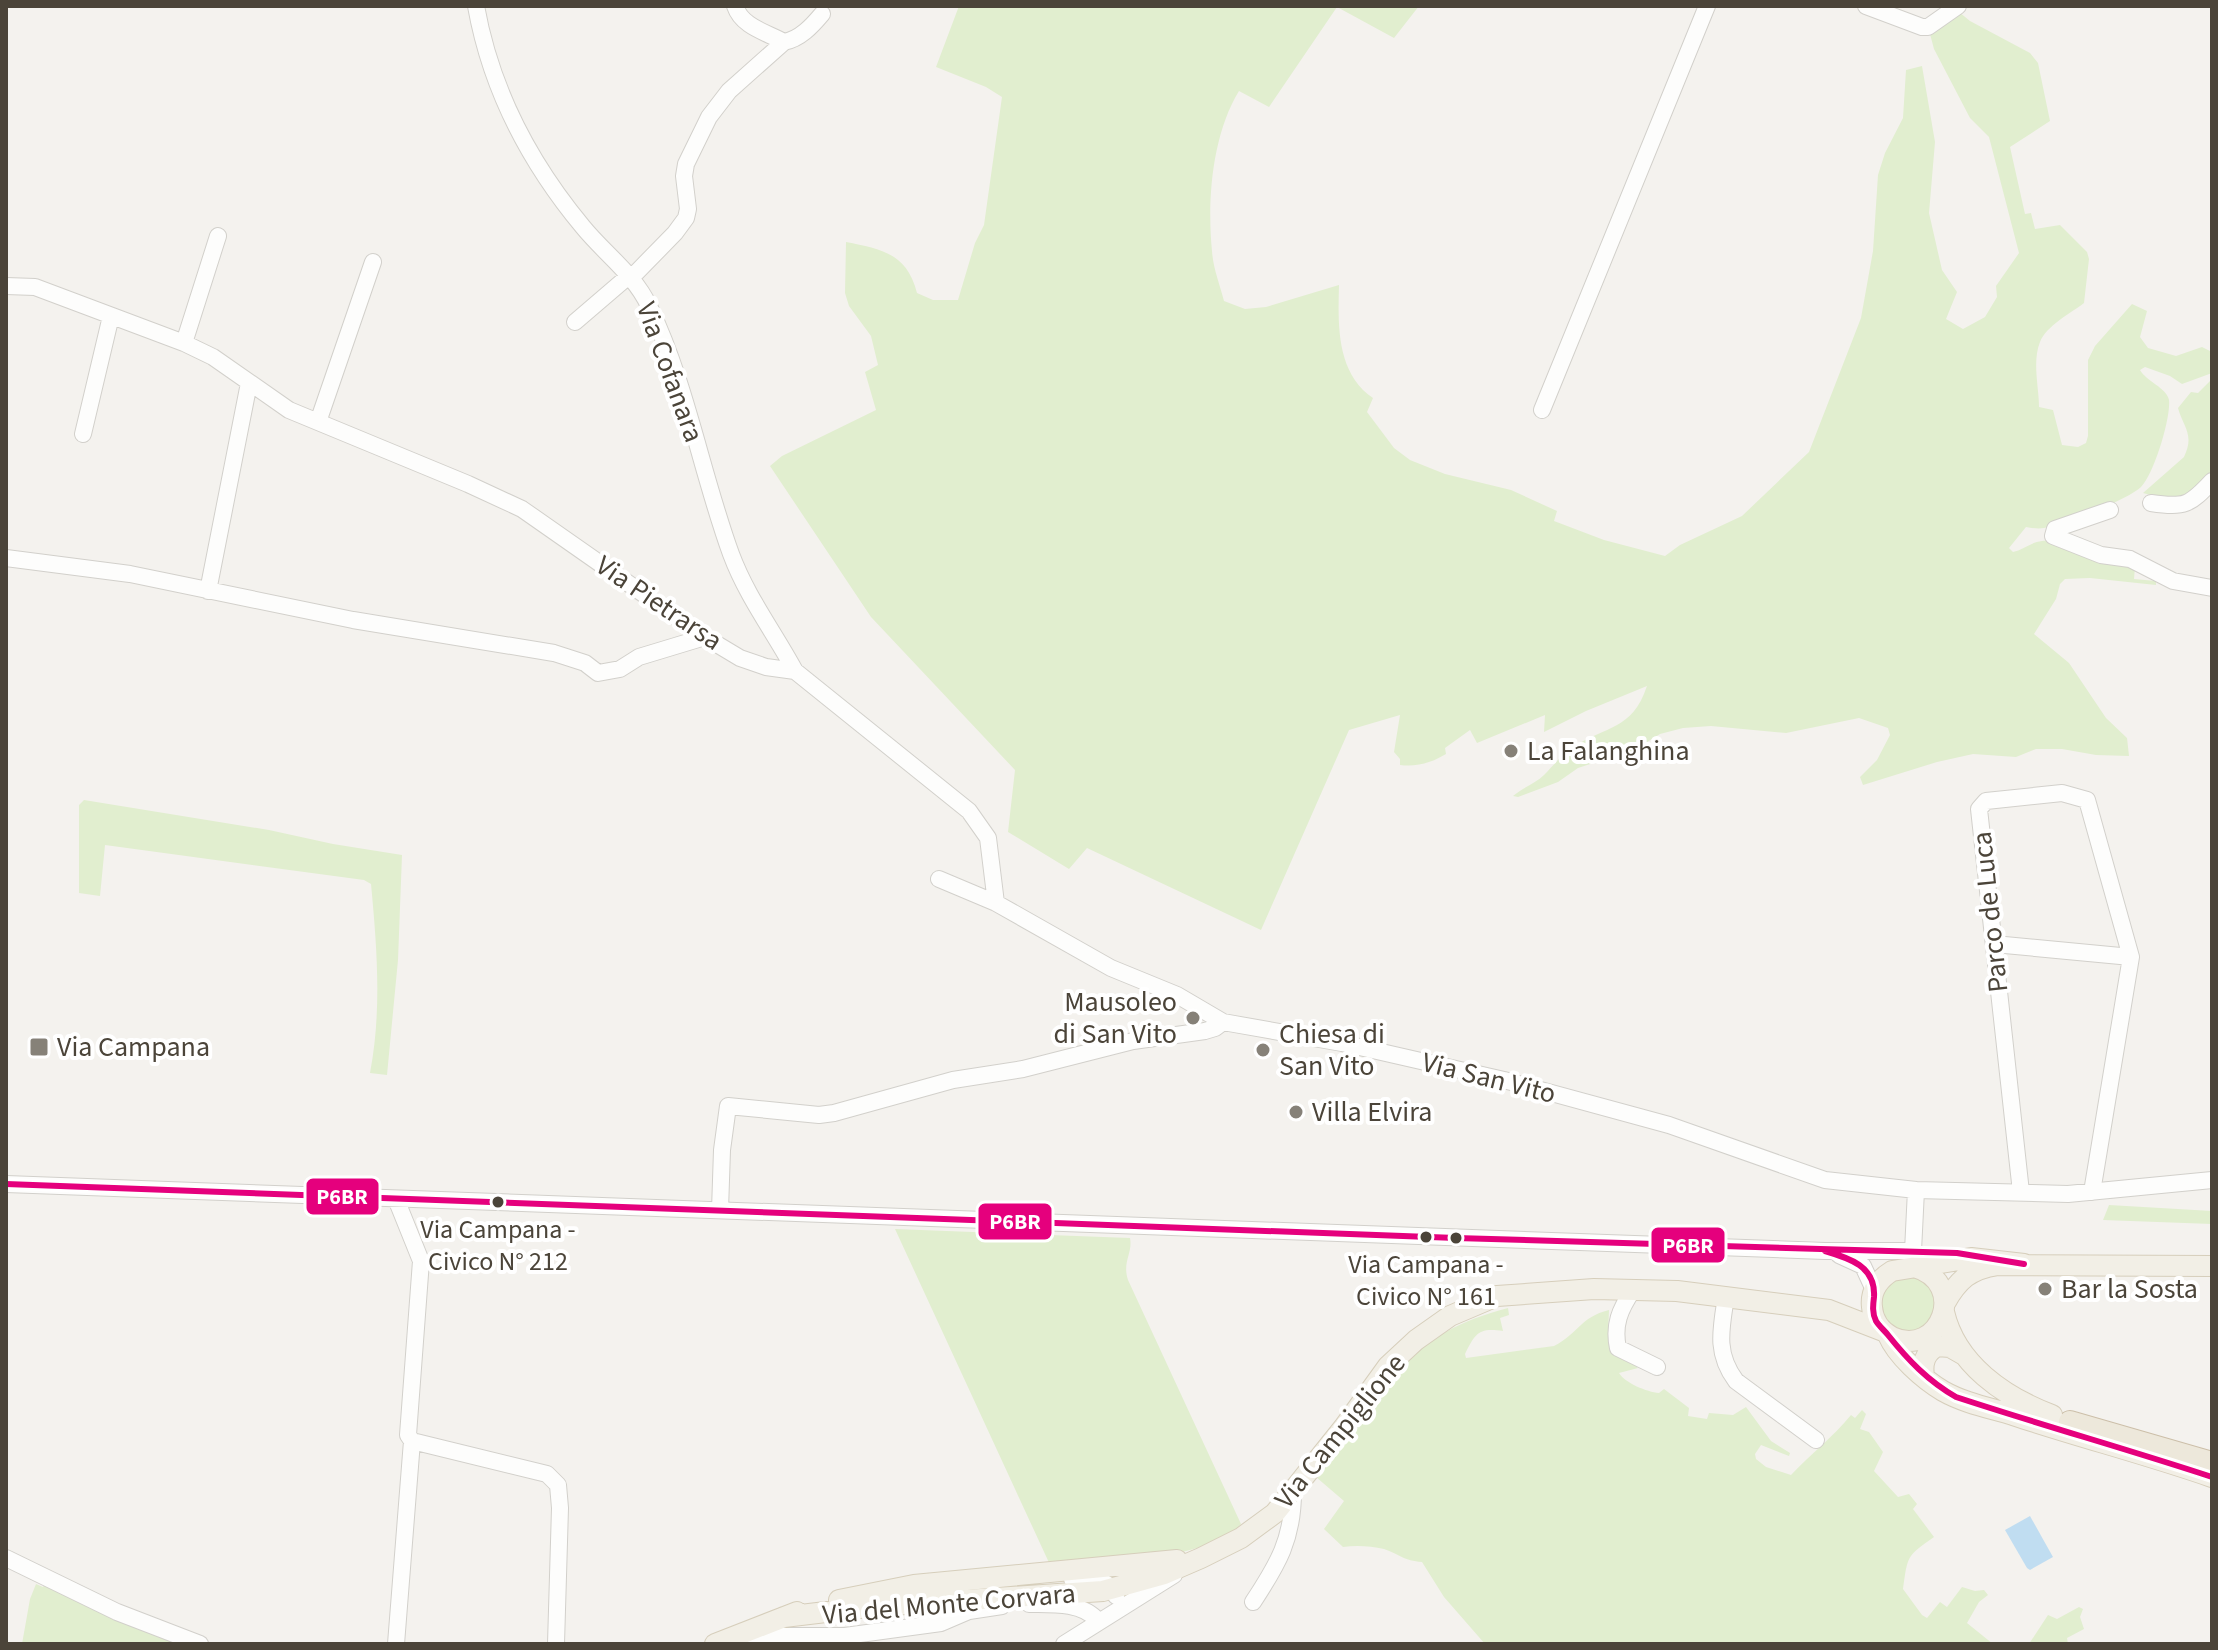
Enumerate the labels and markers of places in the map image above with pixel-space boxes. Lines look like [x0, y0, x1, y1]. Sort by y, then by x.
place label: La Falanghina [1527, 731, 1690, 771]
marker: La Falanghina [1502, 742, 1520, 760]
place label: Mausoleo di San Vito [1053, 982, 1177, 1054]
marker: Mausoleo di San Vito [1184, 1009, 1202, 1027]
place label: Chiesa di San Vito [1279, 1014, 1385, 1086]
place label: Via Campana [57, 1027, 210, 1067]
marker: Via Campana [28, 1036, 50, 1058]
marker: Chiesa di San Vito [1254, 1041, 1272, 1059]
place label: Villa Elvira [1312, 1092, 1432, 1132]
marker: Villa Elvira [1287, 1103, 1305, 1121]
marker: Via Campana - Civico N° 212 [490, 1194, 506, 1210]
place label: Via Campana - Civico N° 212 [420, 1211, 576, 1280]
marker: Via Campana - Civico N° 161 [1418, 1229, 1434, 1245]
unlabelled marker [1448, 1230, 1464, 1246]
place label: Via Campana - Civico N° 161 [1348, 1246, 1504, 1315]
place label: Bar la Sosta [2061, 1269, 2198, 1309]
marker: Bar la Sosta [2036, 1280, 2054, 1298]

